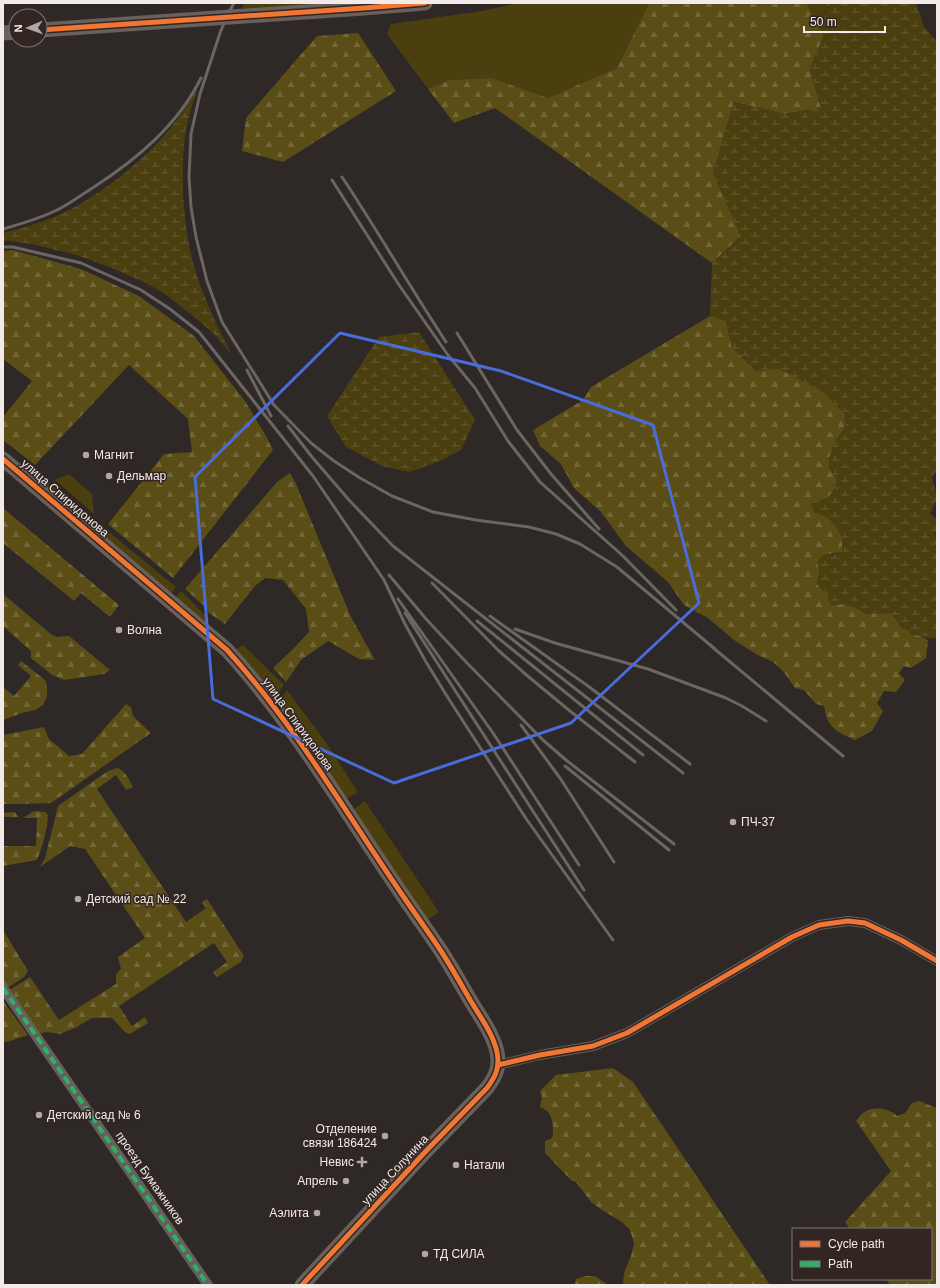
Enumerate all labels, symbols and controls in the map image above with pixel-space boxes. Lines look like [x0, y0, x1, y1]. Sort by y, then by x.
north arrow [8, 8, 48, 48]
scale bar [804, 8, 885, 34]
text: 50 m [810, 15, 837, 29]
text: N [12, 24, 24, 33]
place label: Магнит [94, 448, 135, 462]
marker: Магнит [81, 450, 91, 460]
street label: улица Спиридонова [18, 456, 112, 540]
place label: Дельмар [117, 469, 167, 483]
marker: Дельмар [104, 471, 114, 481]
place label: Волна [127, 623, 162, 637]
marker: Волна [114, 625, 124, 635]
street label: улица Спиридонова [260, 675, 337, 773]
place label: ПЧ-37 [741, 815, 775, 829]
marker: ПЧ-37 [728, 817, 738, 827]
place label: Детский сад № 22 [86, 892, 187, 906]
marker: Детский сад № 22 [73, 894, 83, 904]
place label: Детский сад № 6 [47, 1108, 141, 1122]
marker: Детский сад № 6 [34, 1110, 44, 1120]
place label: Отделение связи 186424 [303, 1122, 377, 1150]
street label: проезд Бумажников [113, 1129, 187, 1227]
marker: Отделение связи 186424 [380, 1131, 390, 1141]
street label: улица Солунина [359, 1132, 431, 1208]
place label: Невис [320, 1155, 354, 1169]
marker: Невис [357, 1157, 367, 1167]
place label: Натали [464, 1158, 505, 1172]
marker: Натали [451, 1160, 461, 1170]
place label: Апрель [297, 1174, 338, 1188]
marker: Апрель [341, 1176, 351, 1186]
place label: Аэлита [269, 1206, 309, 1220]
marker: Аэлита [312, 1208, 322, 1218]
legend [792, 1228, 932, 1280]
text: Cycle path [828, 1237, 885, 1251]
place label: ТД СИЛА [433, 1247, 485, 1261]
marker: ТД СИЛА [420, 1249, 430, 1259]
text: Path [828, 1257, 853, 1271]

